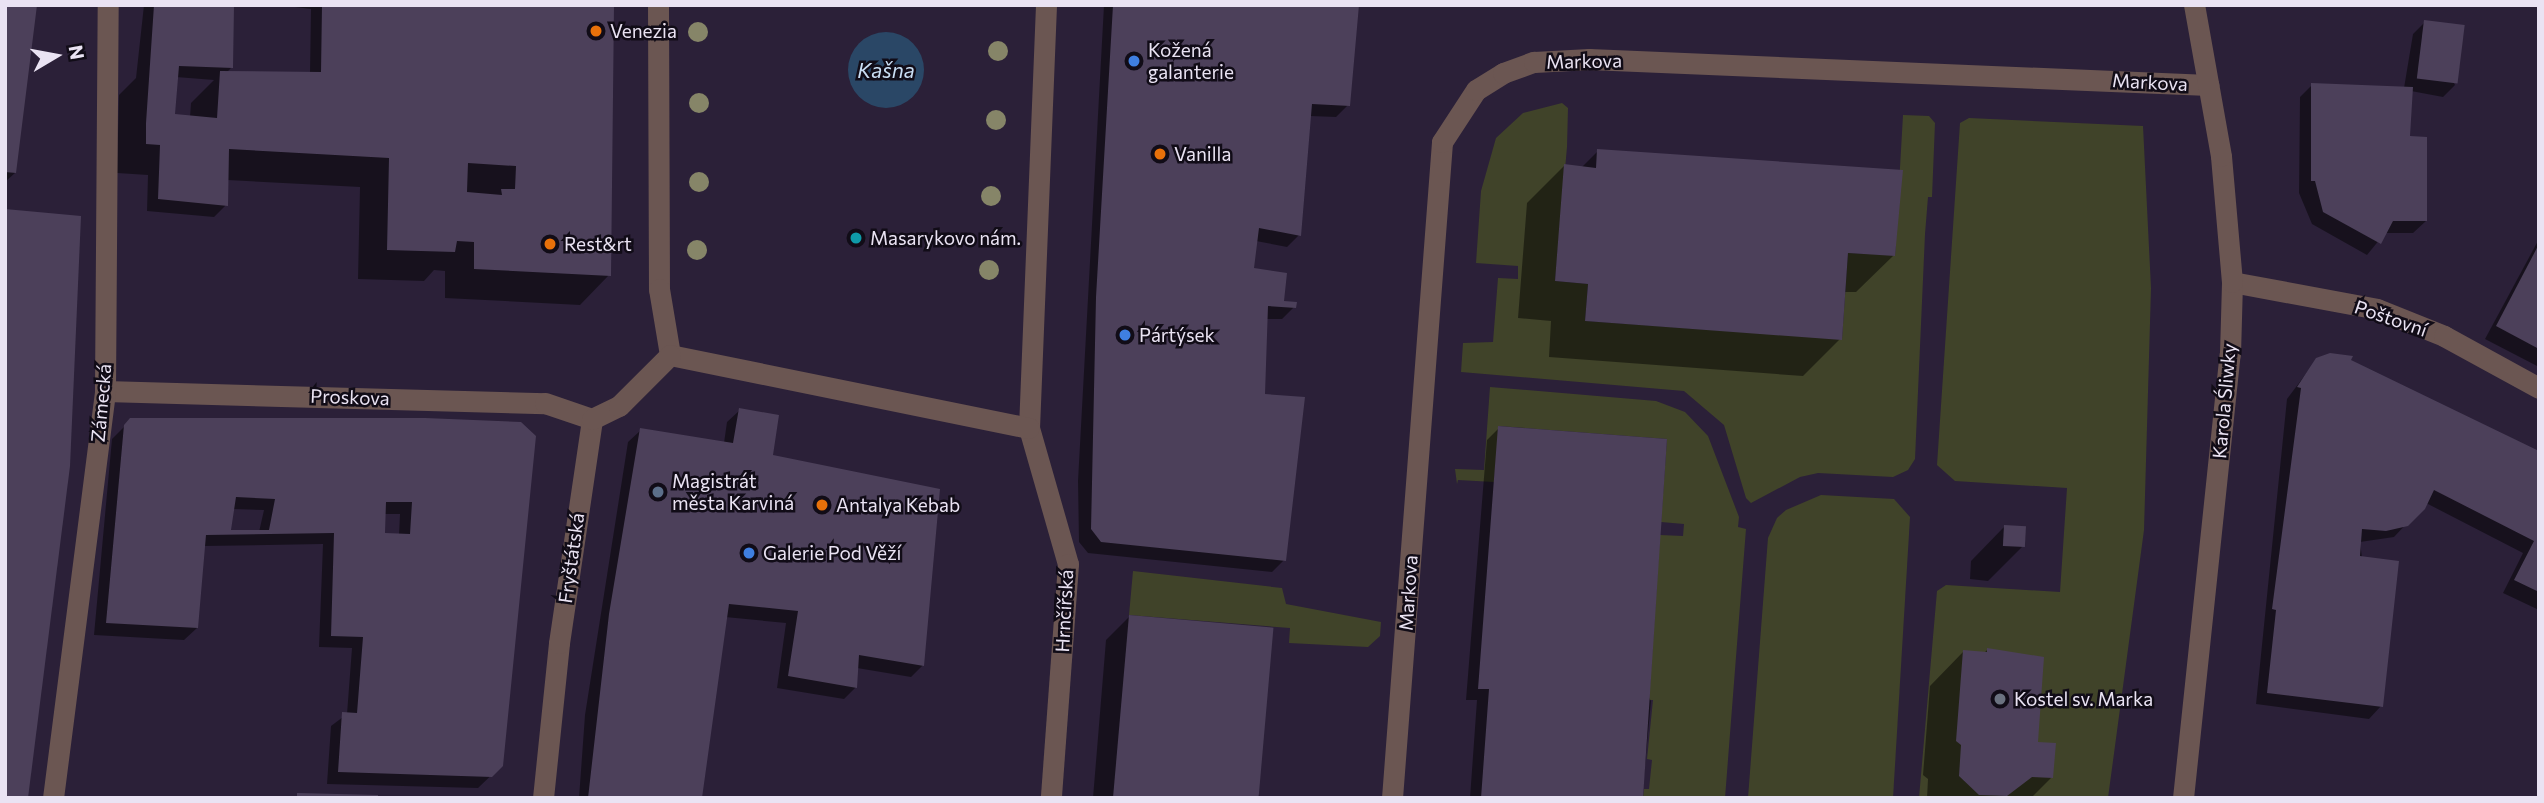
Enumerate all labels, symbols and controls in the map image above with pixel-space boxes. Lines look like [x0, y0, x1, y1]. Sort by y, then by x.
place label: Venezia [610, 20, 677, 42]
north arrow [21, 21, 91, 91]
marker: Venezia [588, 23, 604, 39]
place label: Kožená galanterie [1148, 39, 1234, 83]
text: N [65, 43, 90, 61]
street label: Markova [1546, 49, 1622, 73]
marker: Kožená galanterie [1126, 53, 1142, 69]
water label: Kašna [857, 57, 915, 83]
street label: Markova [2112, 69, 2188, 95]
place label: Vanilla [1174, 143, 1231, 165]
marker: Vanilla [1152, 146, 1168, 162]
place label: Masarykovo nám. [870, 227, 1021, 249]
marker: Masarykovo nám. [848, 230, 864, 246]
place label: Rest&rt [564, 233, 632, 255]
marker: Rest&rt [542, 236, 558, 252]
street label: Poštovní [2352, 295, 2430, 341]
place label: Pártýsek [1139, 324, 1215, 346]
marker: Pártýsek [1117, 327, 1133, 343]
street label: Karola Śliwky [2208, 342, 2240, 460]
street label: Zámecká [86, 363, 116, 443]
street label: Proskova [310, 384, 390, 410]
place label: Magistrát města Karviná [672, 470, 794, 514]
marker: Magistrát města Karviná [650, 484, 666, 500]
place label: Antalya Kebab [836, 494, 960, 516]
marker: Antalya Kebab [814, 497, 830, 513]
street label: Fryštátská [553, 511, 589, 605]
place label: Galerie Pod Věží [763, 542, 901, 564]
marker: Galerie Pod Věží [741, 545, 757, 561]
street label: Markova [1394, 554, 1422, 632]
street label: Hrnčířská [1050, 569, 1078, 653]
place label: Kostel sv. Marka [2014, 688, 2153, 710]
marker: Kostel sv. Marka [1992, 691, 2008, 707]

